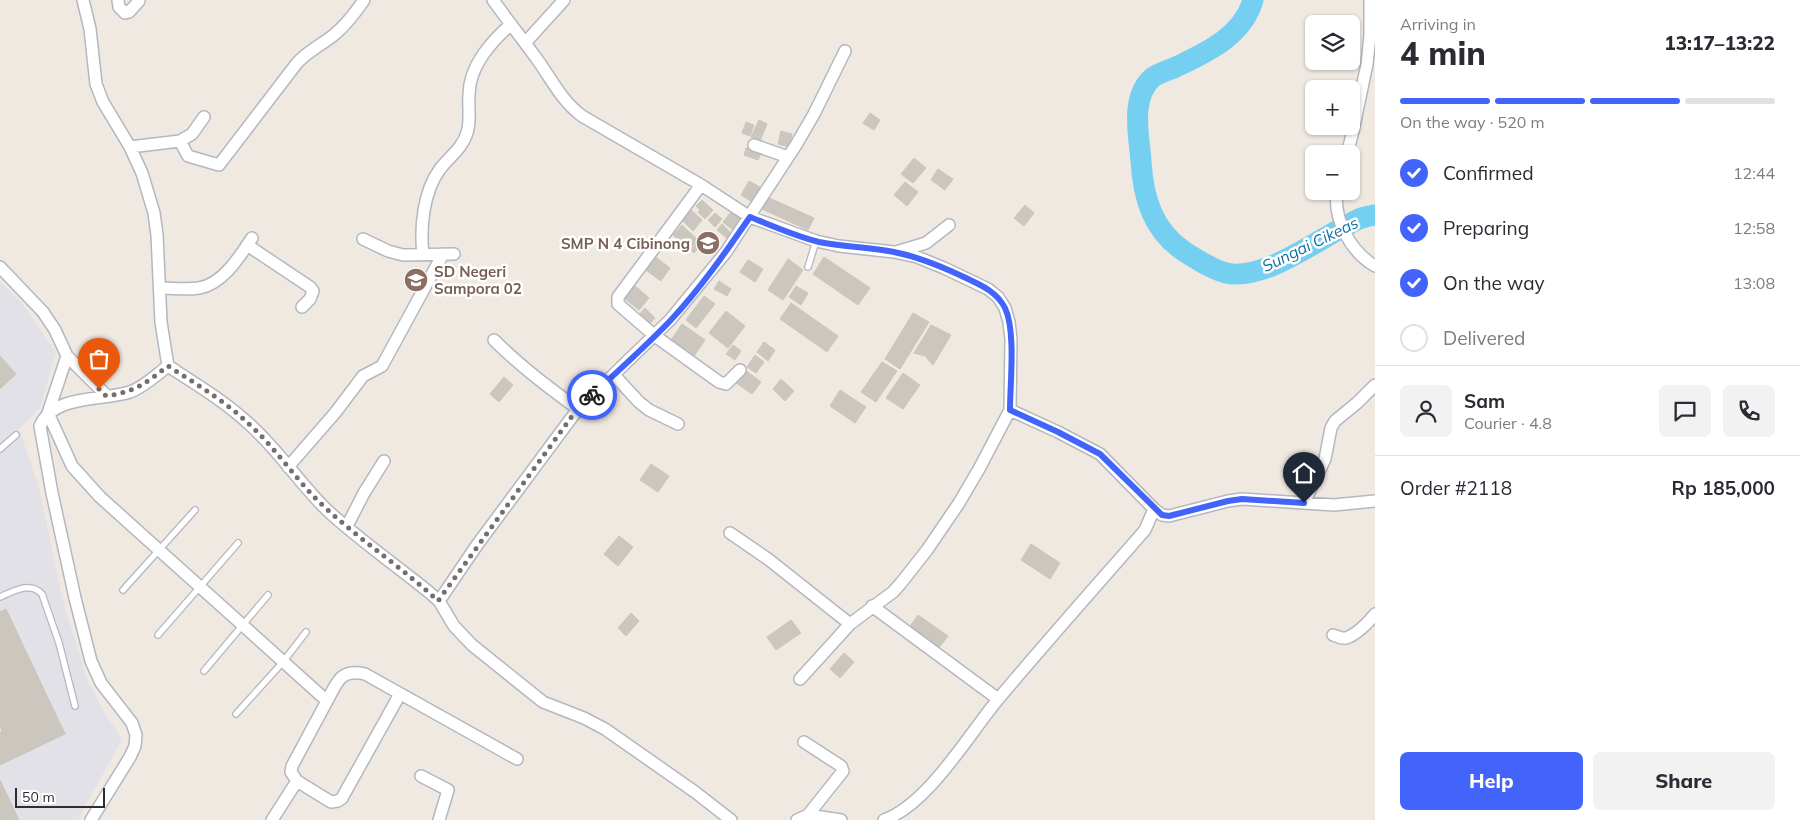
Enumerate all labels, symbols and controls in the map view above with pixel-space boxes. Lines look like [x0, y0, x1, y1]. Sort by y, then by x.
text: Arriving in [1400, 14, 1476, 34]
map controls [1305, 15, 1360, 200]
button: layers [1305, 15, 1360, 70]
text: 13:17–13:22 [1664, 31, 1775, 55]
text: 4 min [1400, 33, 1486, 73]
button: + [1305, 80, 1360, 135]
text: On the way · 520 m [1400, 112, 1545, 132]
button: − [1305, 145, 1360, 200]
icon: check [1400, 159, 1428, 187]
text: Confirmed [1443, 161, 1534, 185]
text: 12:44 [1733, 163, 1775, 183]
water label: Sungai Cikeas [1258, 212, 1362, 276]
icon: check [1400, 214, 1428, 242]
text: Preparing [1443, 216, 1529, 240]
text: 12:58 [1733, 218, 1775, 238]
school or university icon: SMP N 4 Cibinong [695, 230, 721, 256]
place label: SMP N 4 Cibinong [561, 234, 690, 253]
place label: SD Negeri Sampora 02 [434, 262, 522, 298]
school or university icon: SD Negeri Sampora 02 [403, 267, 429, 293]
icon: check [1400, 269, 1428, 297]
text: On the way [1443, 271, 1545, 295]
text: 13:08 [1733, 273, 1775, 293]
text: Delivered [1443, 326, 1525, 350]
pin [78, 338, 120, 389]
icon: bag [85, 345, 113, 373]
courier [567, 370, 617, 420]
icon: bike [578, 381, 606, 409]
button: person [1400, 385, 1452, 437]
button: chat [1659, 385, 1711, 437]
button: phone [1723, 385, 1775, 437]
text: Sam [1464, 389, 1505, 413]
text: Courier · 4.8 [1464, 413, 1552, 433]
pin [1283, 452, 1325, 503]
icon: home [1290, 459, 1318, 487]
text: Order #2118 [1400, 476, 1512, 500]
text: Rp 185,000 [1672, 476, 1775, 500]
button: Help [1400, 752, 1583, 810]
button: Share [1593, 752, 1775, 810]
scale bar [15, 785, 105, 808]
text: 50 m [22, 788, 55, 806]

